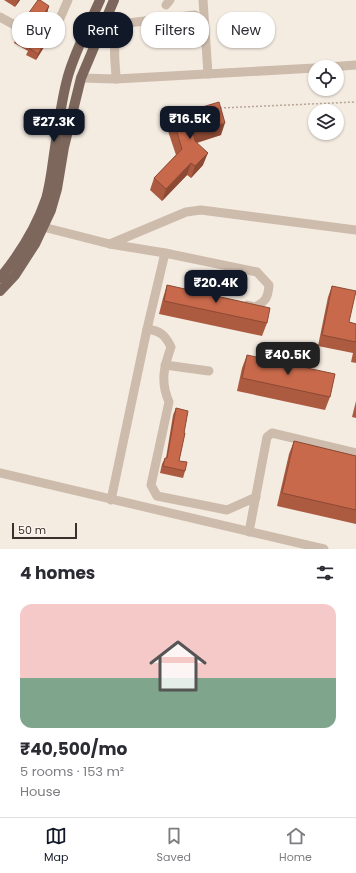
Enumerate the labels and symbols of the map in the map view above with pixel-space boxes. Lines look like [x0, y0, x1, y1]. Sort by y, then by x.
pin: ₹16.5K [157, 106, 223, 140]
pin: ₹27.3K [21, 109, 87, 143]
pin: ₹20.4K [183, 270, 249, 304]
pin: ₹40.5K [255, 342, 321, 376]
scale bar [12, 521, 77, 540]

